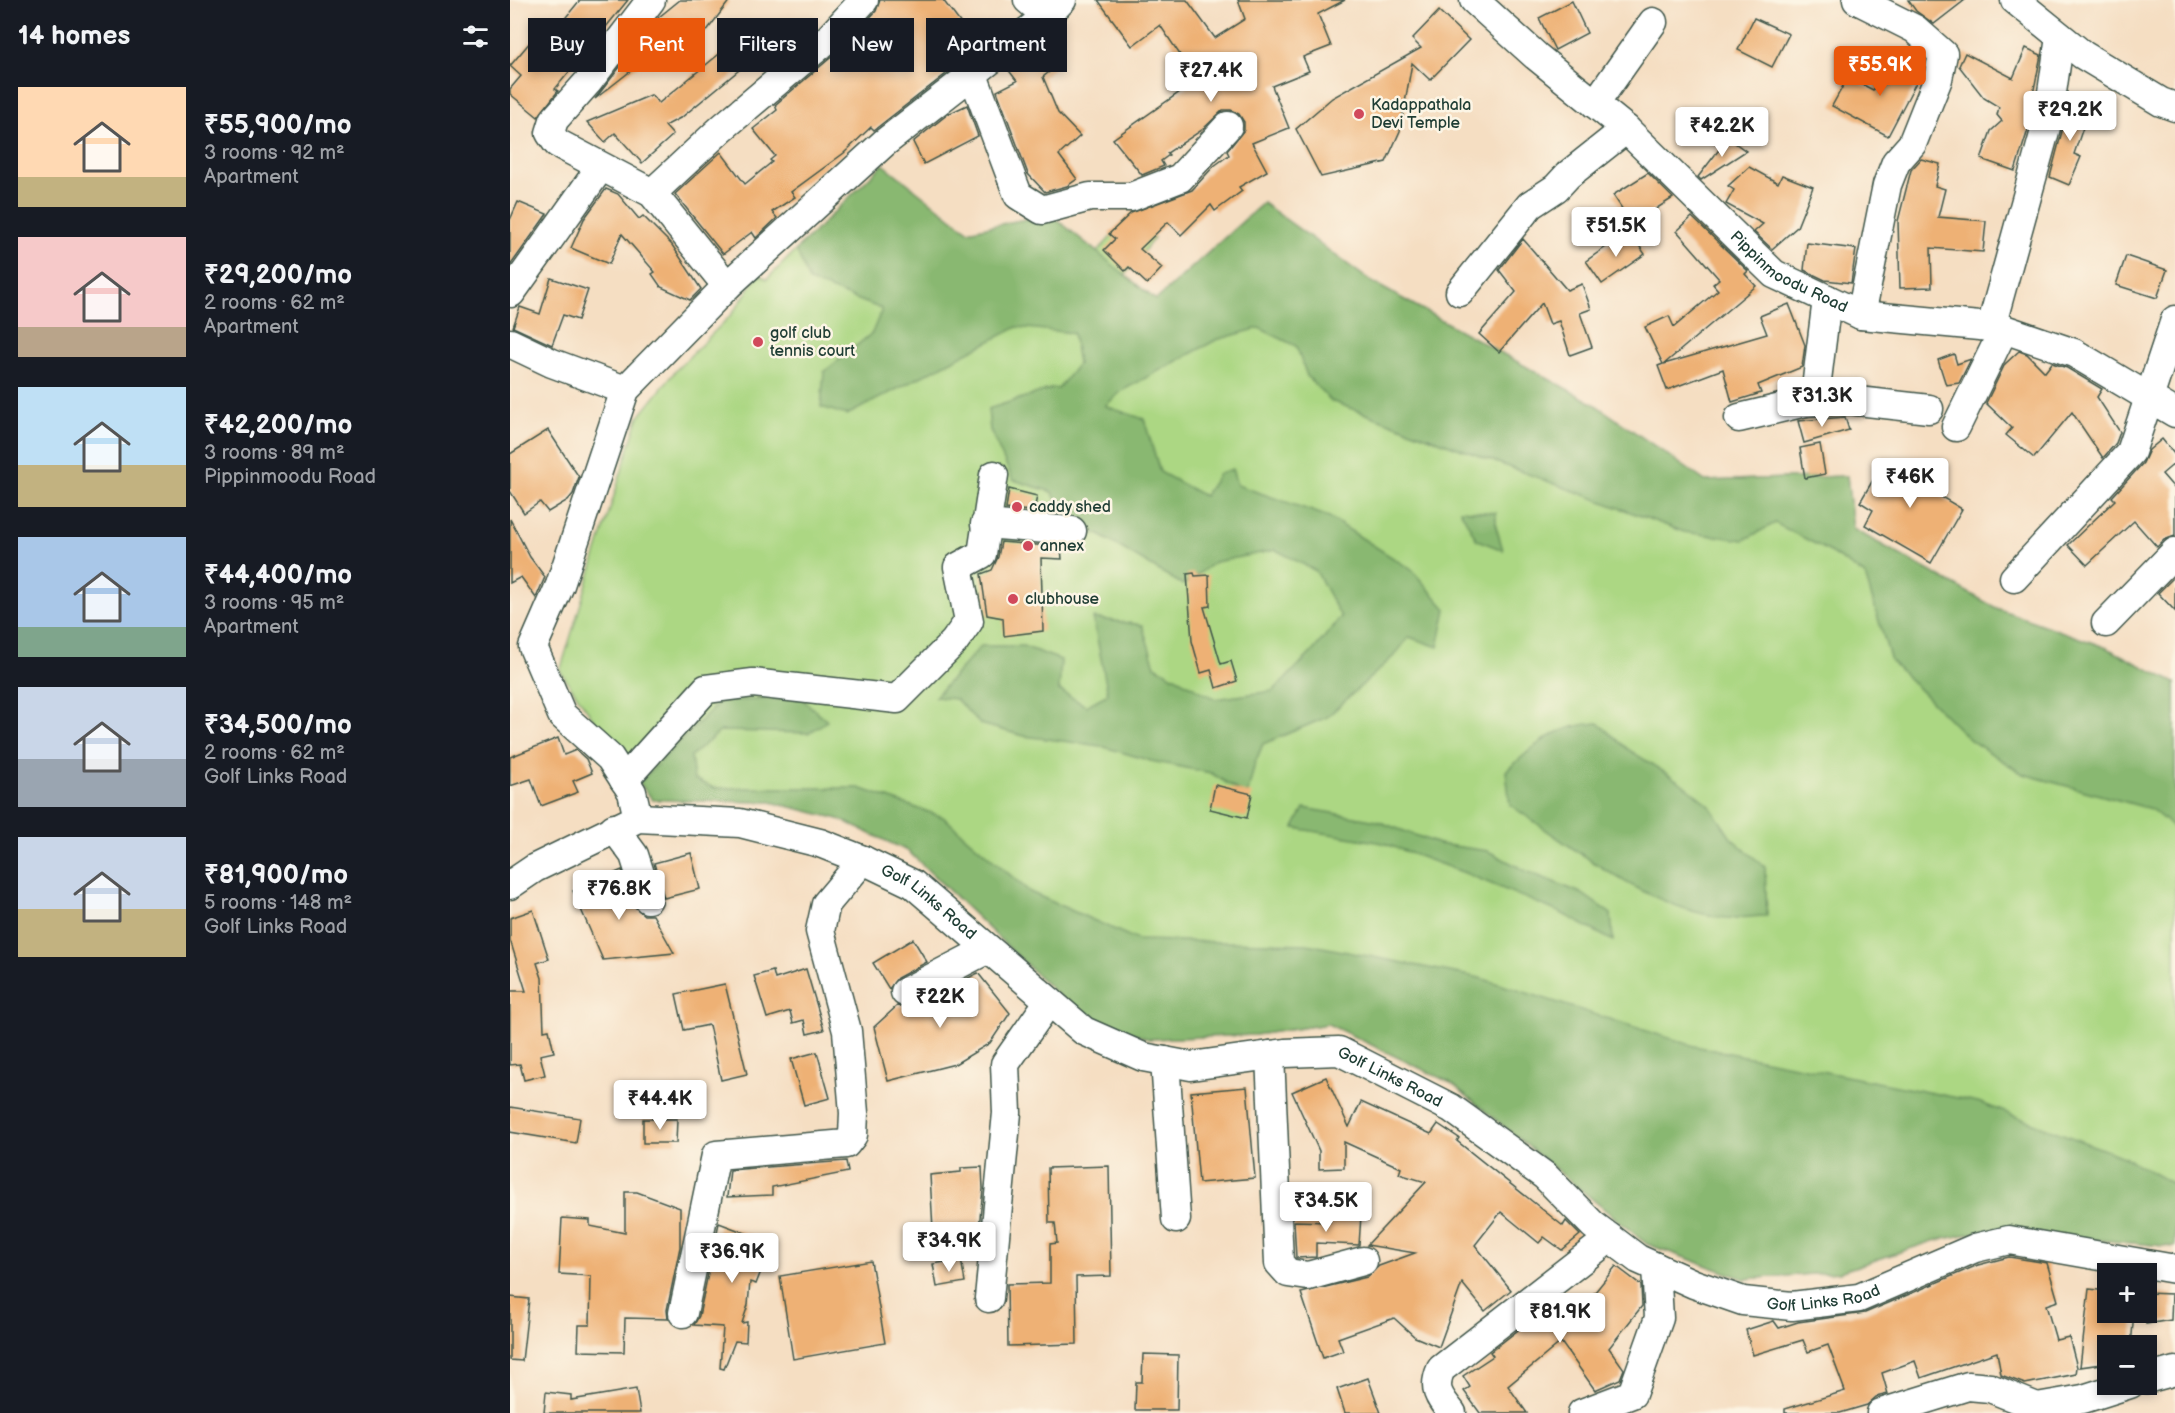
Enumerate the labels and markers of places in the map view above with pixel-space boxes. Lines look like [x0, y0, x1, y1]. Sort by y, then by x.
pin: ₹55.9K [1831, 46, 1929, 97]
pin: ₹27.4K [1162, 52, 1260, 103]
pin: ₹29.2K [2021, 91, 2119, 142]
place label: Kadappathala Devi Temple [1371, 96, 1471, 133]
marker: Kadappathala Devi Temple [1352, 107, 1366, 121]
pin: ₹42.2K [1673, 107, 1771, 158]
pin: ₹51.5K [1567, 207, 1665, 258]
place label: golf club tennis court [770, 324, 855, 361]
marker: golf club tennis court [751, 335, 765, 349]
pin: ₹31.3K [1773, 377, 1871, 428]
pin: ₹46K [1874, 458, 1946, 509]
place label: caddy shed [1029, 498, 1111, 517]
marker: caddy shed [1010, 500, 1024, 514]
place label: annex [1040, 537, 1084, 556]
marker: annex [1021, 539, 1035, 553]
place label: clubhouse [1025, 590, 1100, 609]
marker: clubhouse [1006, 592, 1020, 606]
pin: ₹76.8K [570, 870, 668, 921]
pin: ₹22K [904, 978, 976, 1029]
pin: ₹44.4K [611, 1080, 709, 1131]
pin: ₹34.5K [1277, 1182, 1375, 1233]
pin: ₹34.9K [900, 1222, 998, 1273]
pin: ₹36.9K [683, 1233, 781, 1284]
pin: ₹81.9K [1511, 1293, 1609, 1344]

